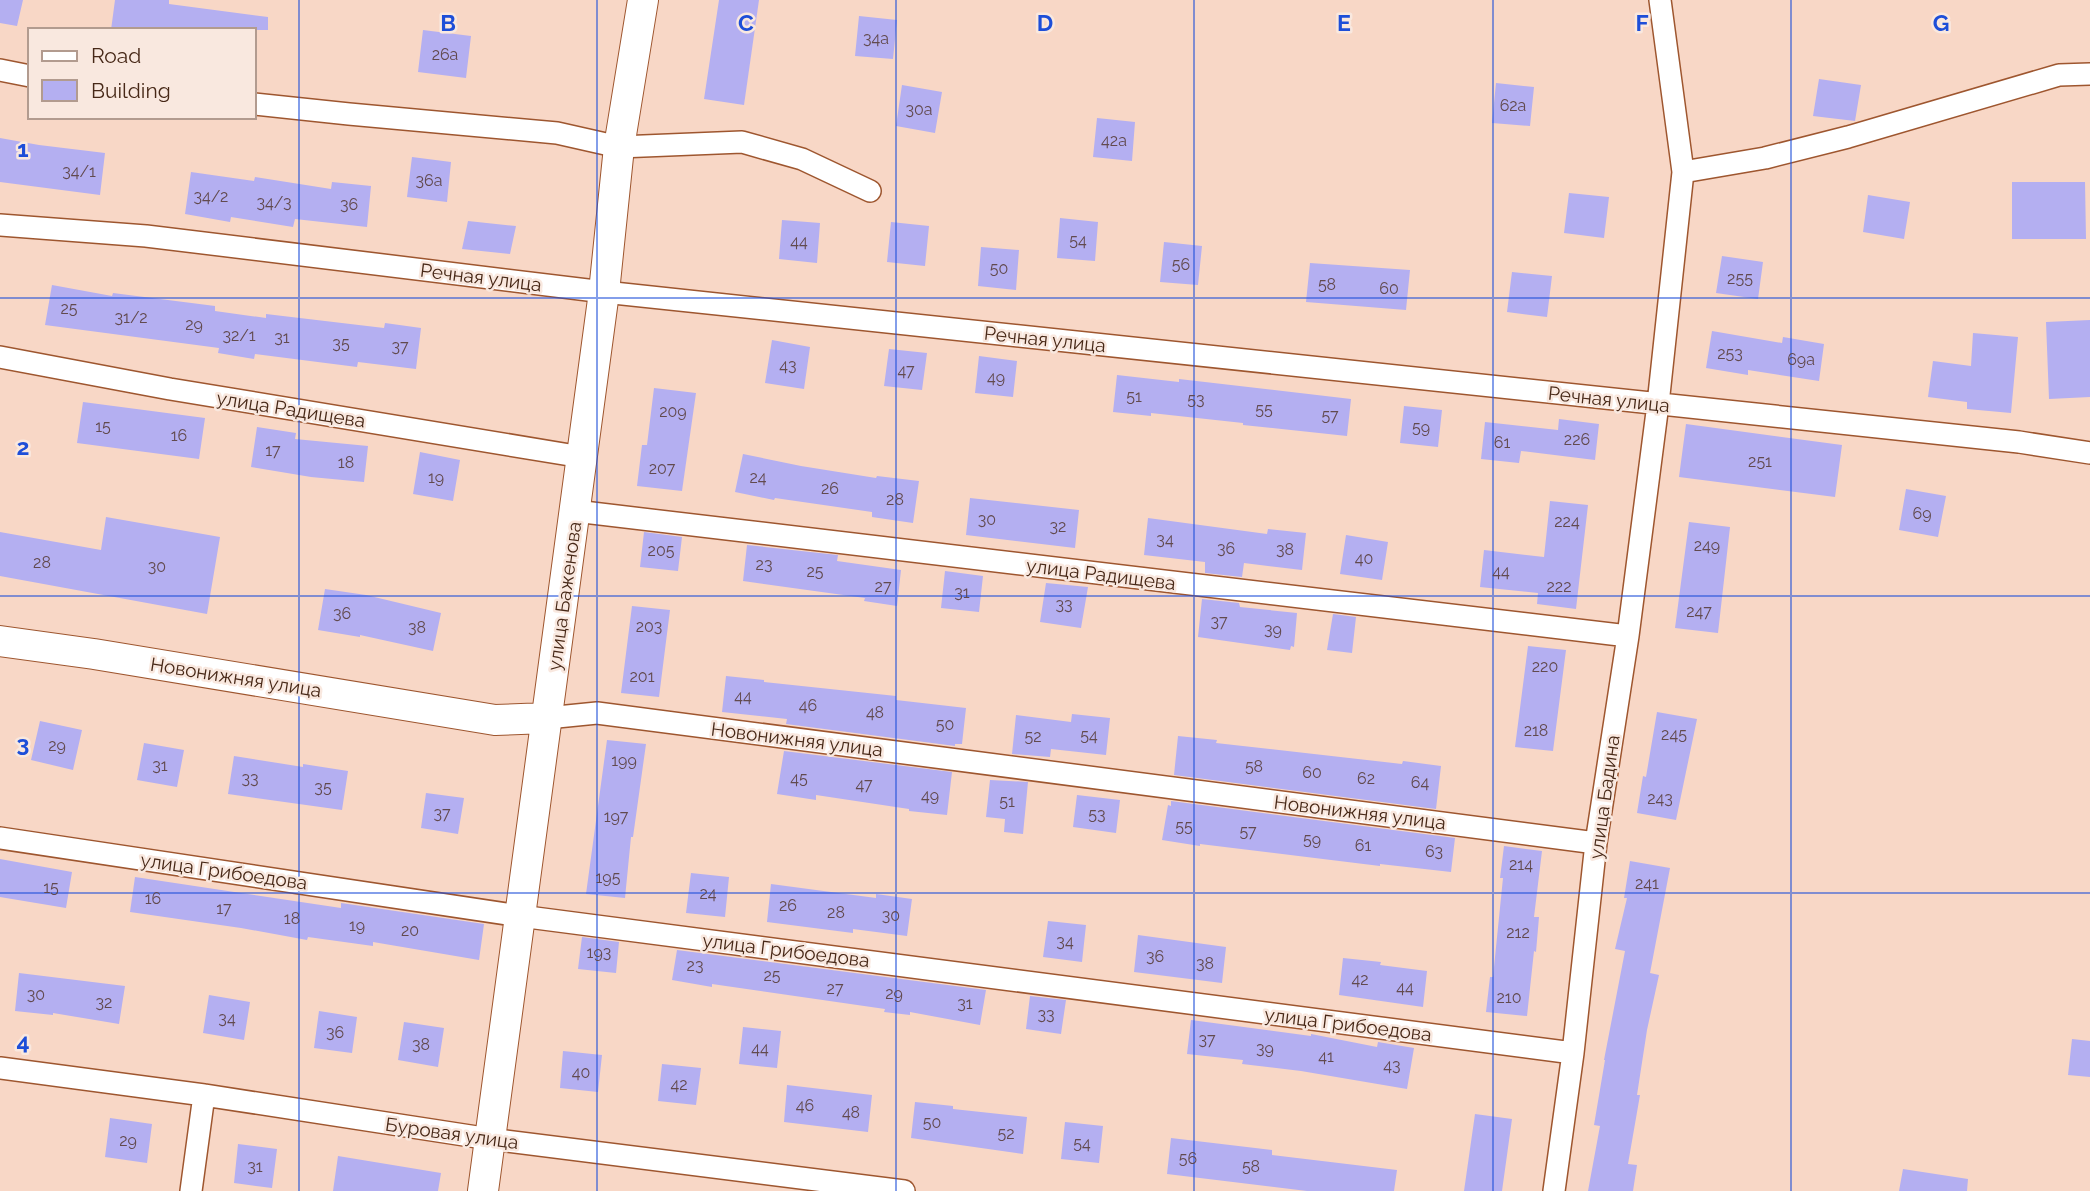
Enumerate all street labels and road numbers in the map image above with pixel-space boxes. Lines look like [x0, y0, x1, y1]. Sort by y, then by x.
street label: Речная улица [419, 259, 543, 295]
street label: Речная улица [983, 322, 1107, 356]
street label: Речная улица [1547, 382, 1671, 416]
street label: улица Радищева [215, 386, 367, 432]
street label: улица Баженова [543, 520, 585, 672]
street label: улица Радищева [1025, 554, 1177, 594]
street label: Новонижняя улица [149, 653, 323, 701]
street label: Новонижняя улица [710, 718, 884, 760]
street label: улица Бадина [1584, 734, 1624, 860]
street label: Новонижняя улица [1273, 791, 1447, 833]
street label: улица Грибоедова [139, 848, 309, 894]
street label: улица Грибоедова [701, 929, 871, 971]
street label: улица Грибоедова [1263, 1003, 1433, 1045]
street label: Буровая улица [384, 1113, 520, 1153]

